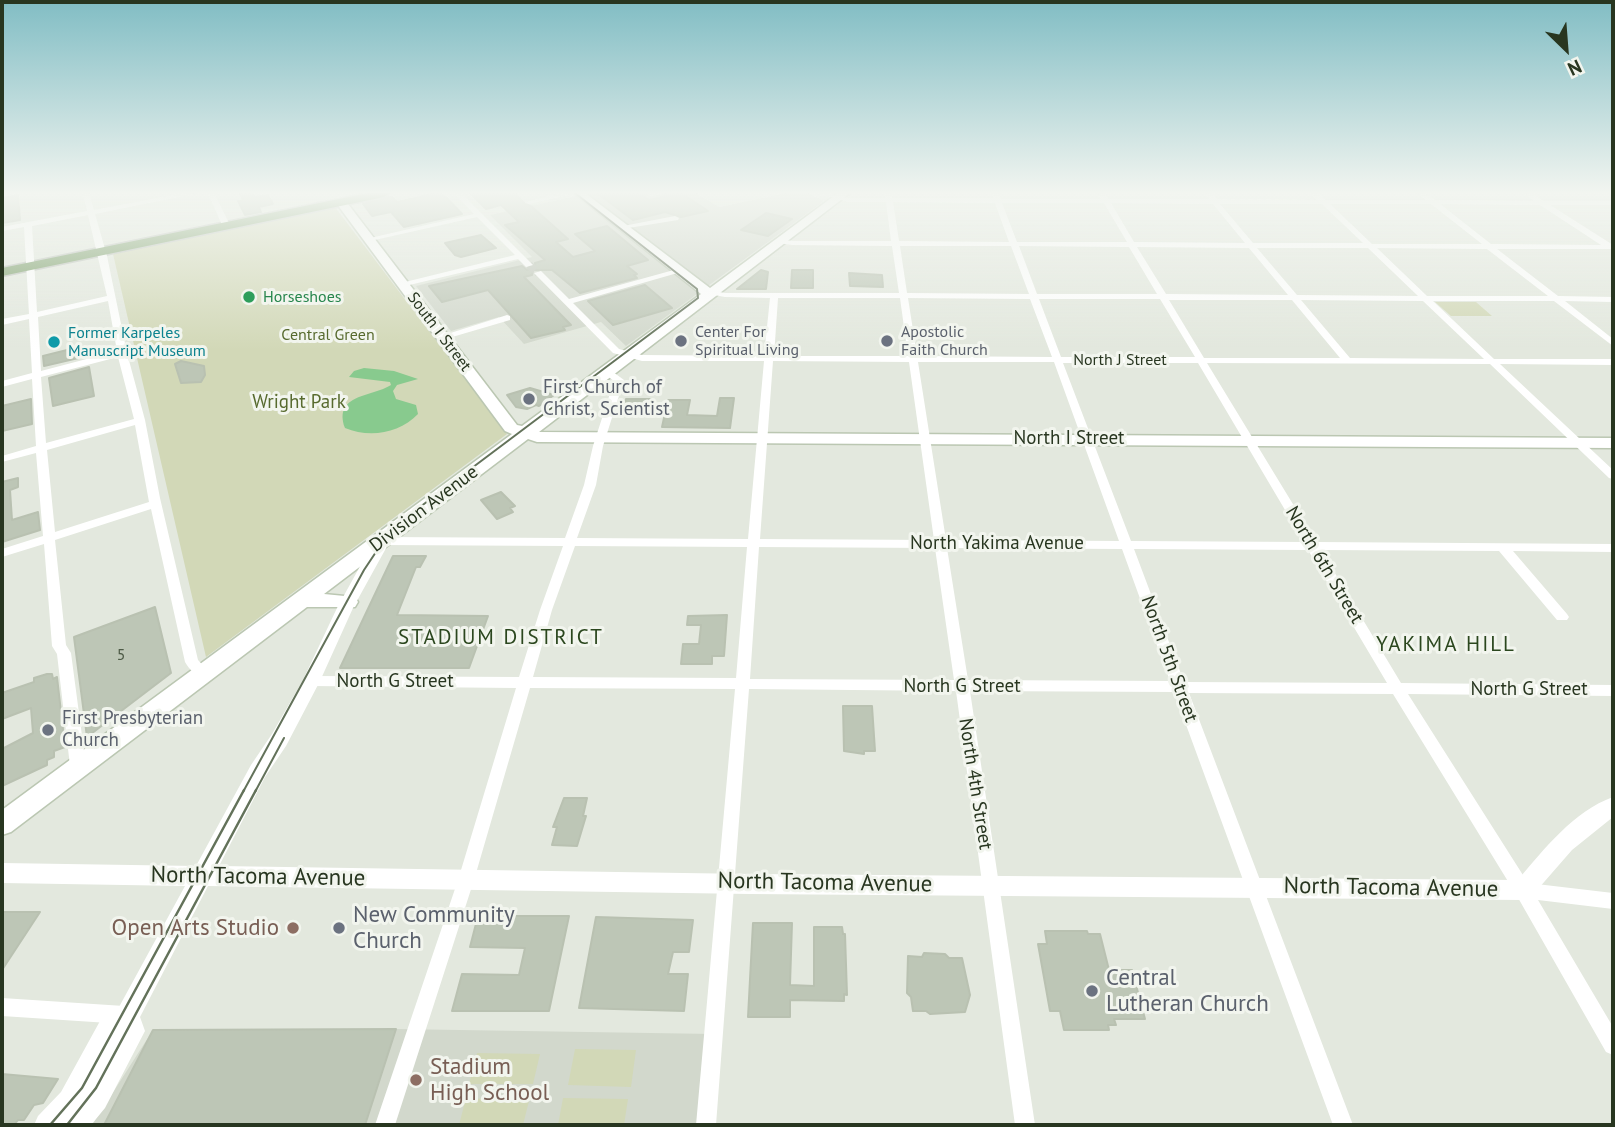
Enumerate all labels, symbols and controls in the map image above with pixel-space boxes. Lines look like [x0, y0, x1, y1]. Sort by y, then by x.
north arrow [1531, 14, 1601, 84]
text: N [1564, 55, 1586, 82]
place label: Horseshoes [263, 287, 342, 307]
marker: Horseshoes [241, 289, 257, 305]
street label: South I Street [403, 289, 475, 375]
place label: Center For Spiritual Living [695, 322, 799, 360]
place label: Apostolic Faith Church [901, 322, 988, 360]
place label: Former Karpeles Manuscript Museum [68, 323, 206, 361]
park label: Central Green [281, 325, 375, 345]
marker: Center For Spiritual Living [673, 333, 689, 349]
marker: Apostolic Faith Church [879, 333, 895, 349]
marker: Former Karpeles Manuscript Museum [46, 334, 62, 350]
street label: North J Street [1073, 350, 1167, 370]
place label: First Church of Christ, Scientist [543, 377, 670, 421]
marker: First Church of Christ, Scientist [521, 391, 537, 407]
park label: Wright Park [252, 392, 346, 414]
street label: North I Street [1013, 428, 1125, 450]
street label: Division Avenue [365, 461, 483, 557]
street label: North 6th Street [1280, 502, 1368, 628]
street label: North Yakima Avenue [910, 533, 1084, 555]
street label: North 5th Street [1136, 593, 1202, 725]
district label: STADIUM DISTRICT [400, 625, 602, 651]
district label: YAKIMA HILL [1377, 632, 1515, 658]
house number: 5 [117, 645, 125, 665]
street label: North G Street [336, 671, 454, 693]
street label: North G Street [903, 676, 1021, 698]
street label: North G Street [1470, 679, 1588, 701]
place label: First Presbyterian Church [62, 708, 203, 752]
street label: North 4th Street [953, 717, 997, 851]
marker: First Presbyterian Church [40, 722, 56, 738]
street label: North Tacoma Avenue [150, 861, 366, 893]
street label: North Tacoma Avenue [717, 867, 933, 899]
street label: North Tacoma Avenue [1283, 872, 1499, 904]
place label: New Community Church [353, 901, 515, 955]
place label: Open Arts Studio [112, 914, 279, 942]
marker: Open Arts Studio [285, 920, 301, 936]
marker: New Community Church [331, 920, 347, 936]
place label: Central Lutheran Church [1106, 964, 1269, 1018]
marker: Central Lutheran Church [1084, 983, 1100, 999]
place label: Stadium High School [430, 1053, 549, 1107]
marker: Stadium High School [408, 1072, 424, 1088]

